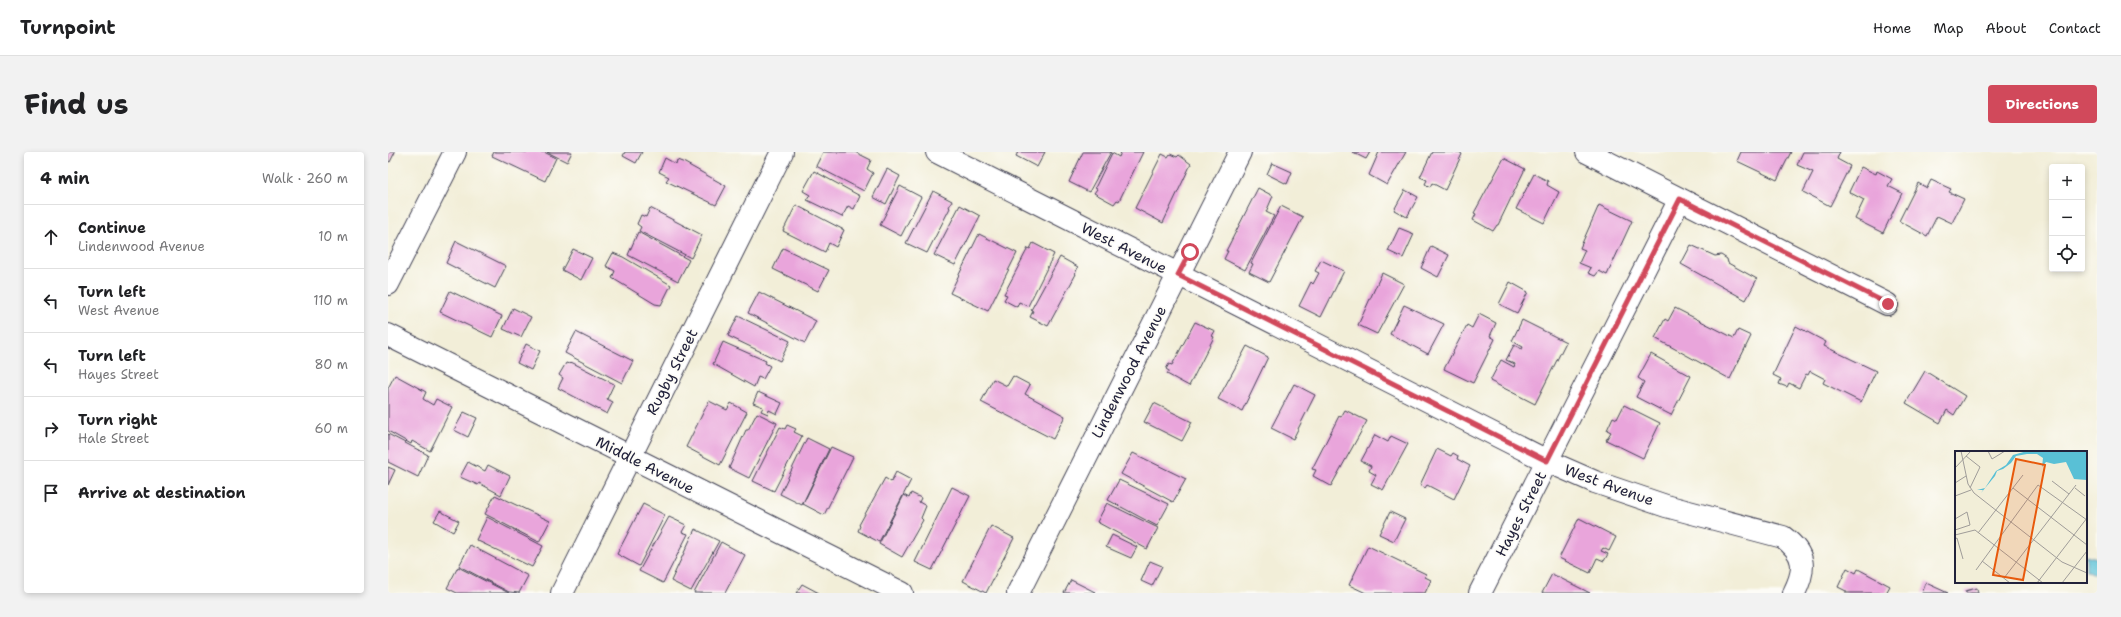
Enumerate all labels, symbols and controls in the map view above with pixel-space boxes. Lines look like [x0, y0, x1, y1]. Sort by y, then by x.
text: Turnpoint [20, 15, 116, 40]
text: Home [1873, 19, 1912, 37]
text: Map [1934, 19, 1964, 37]
text: About [1986, 19, 2027, 37]
text: Contact [2049, 19, 2101, 37]
text: Find us [24, 85, 129, 123]
button: Directions [1988, 85, 2097, 123]
map controls [2049, 164, 2085, 272]
button: + [2049, 164, 2085, 200]
text: 4 min [40, 167, 90, 189]
text: Walk · 260 m [262, 170, 348, 187]
button: − [2049, 200, 2085, 236]
text: Continue [78, 218, 146, 238]
street label: West Avenue [1078, 218, 1170, 278]
icon: ahead [40, 226, 62, 248]
text: 10 m [318, 228, 348, 245]
button: locate [2049, 236, 2085, 272]
text: Lindenwood Avenue [78, 238, 205, 255]
route start [1181, 243, 1199, 261]
text: Turn left [78, 282, 146, 302]
icon: left [40, 290, 62, 312]
text: 110 m [313, 292, 348, 309]
route end [1879, 295, 1897, 313]
text: West Avenue [78, 302, 159, 319]
street label: Lindenwood Avenue [1087, 302, 1171, 442]
street label: Rugby Street [642, 325, 702, 419]
text: Turn left [78, 346, 146, 366]
icon: left [40, 354, 62, 376]
text: 80 m [314, 356, 348, 373]
text: Hayes Street [78, 366, 159, 383]
text: Turn right [78, 410, 158, 430]
icon: right [40, 418, 62, 440]
text: 60 m [315, 420, 348, 437]
text: Hale Street [78, 430, 149, 447]
street label: Middle Avenue [592, 432, 698, 498]
inset map [1955, 451, 2087, 583]
street label: West Avenue [1561, 460, 1657, 510]
street label: Hayes Street [1491, 468, 1551, 560]
icon: arrive [40, 482, 62, 504]
text: Arrive at destination [78, 483, 246, 503]

